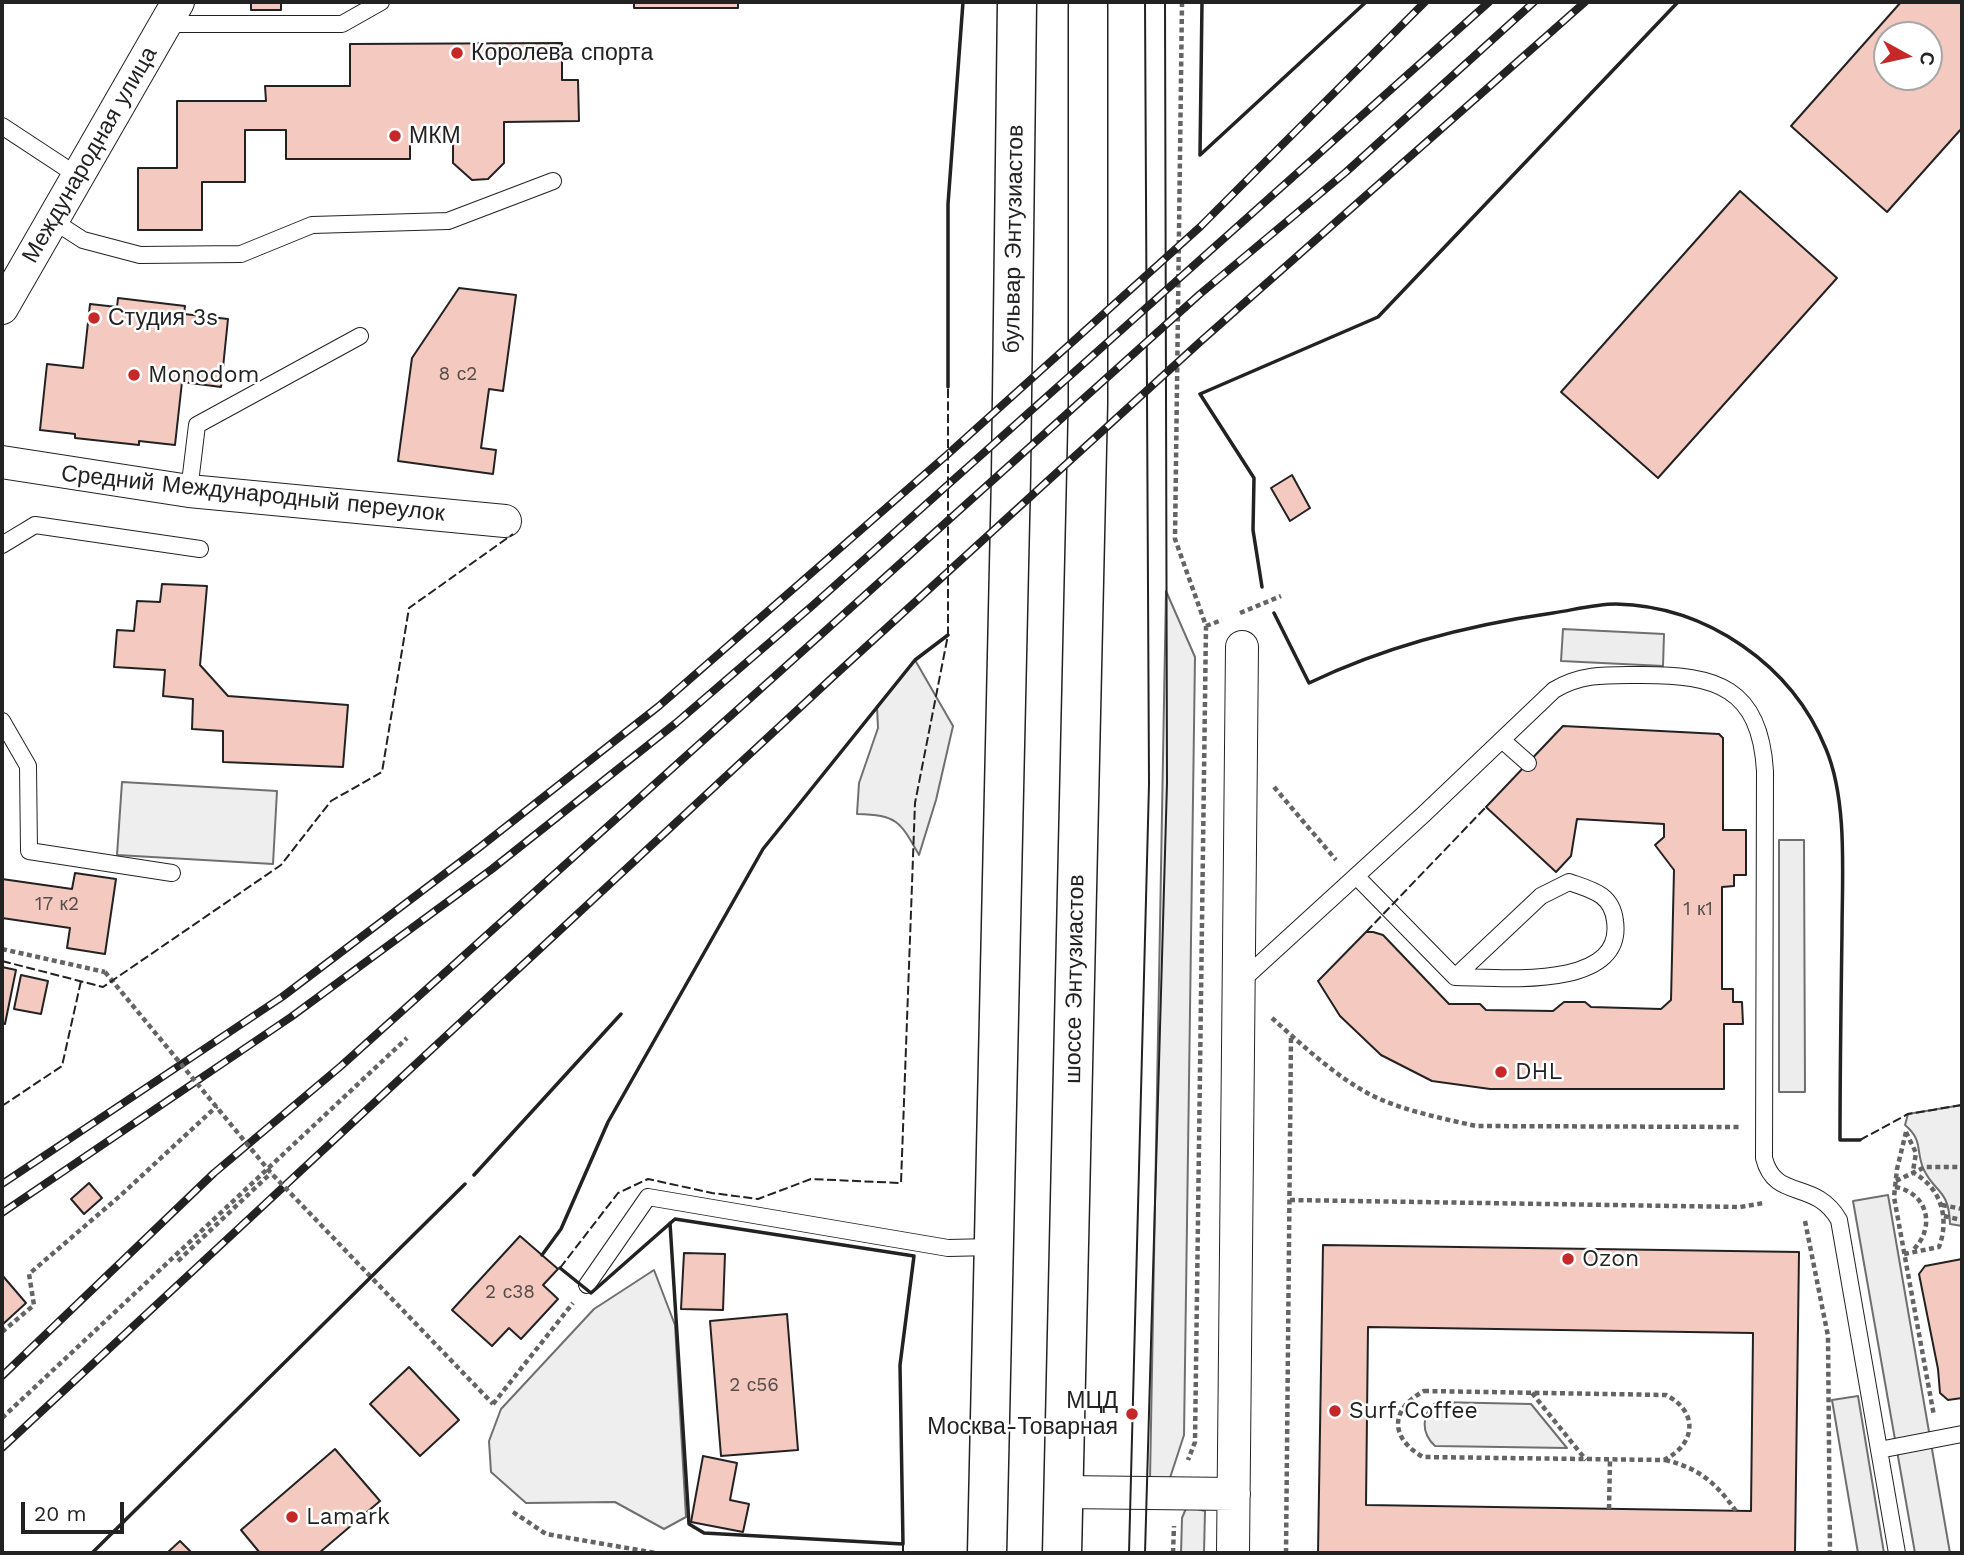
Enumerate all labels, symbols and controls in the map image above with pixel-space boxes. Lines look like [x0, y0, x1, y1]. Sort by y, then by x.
north arrow [1873, 21, 1943, 91]
place label: Королева спорта [471, 39, 653, 67]
street label: Международная улица [17, 42, 163, 268]
marker: Королева спорта [449, 45, 465, 61]
text: С [1915, 50, 1940, 67]
place label: МКМ [409, 122, 461, 150]
street label: бульвар Энтузиастов [998, 124, 1030, 354]
marker: МКМ [387, 128, 403, 144]
place label: Студия 3s [108, 304, 218, 332]
marker: Студия 3s [86, 310, 102, 326]
place label: Monodom [148, 361, 259, 389]
house number: 8 с2 [439, 363, 477, 385]
marker: Monodom [126, 367, 142, 383]
street label: Средний Международный переулок [60, 460, 446, 528]
street label: шоссе Энтузиастов [1059, 874, 1091, 1084]
house number: 17 к2 [35, 893, 79, 915]
house number: 1 к1 [1683, 898, 1713, 920]
place label: DHL [1515, 1058, 1562, 1086]
marker: DHL [1493, 1064, 1509, 1080]
place label: Ozon [1582, 1245, 1639, 1273]
marker: Ozon [1560, 1251, 1576, 1267]
house number: 2 с38 [485, 1281, 535, 1303]
house number: 2 с56 [729, 1374, 779, 1396]
place label: МЦД Москва-Товарная [927, 1387, 1118, 1441]
place label: Surf Coffee [1349, 1397, 1478, 1425]
marker: Surf Coffee [1327, 1403, 1343, 1419]
marker: МЦД Москва-Товарная [1124, 1406, 1140, 1422]
scale bar [24, 1488, 128, 1532]
text: 20 m [34, 1501, 86, 1526]
place label: Lamark [306, 1503, 390, 1531]
marker: Lamark [284, 1509, 300, 1525]

